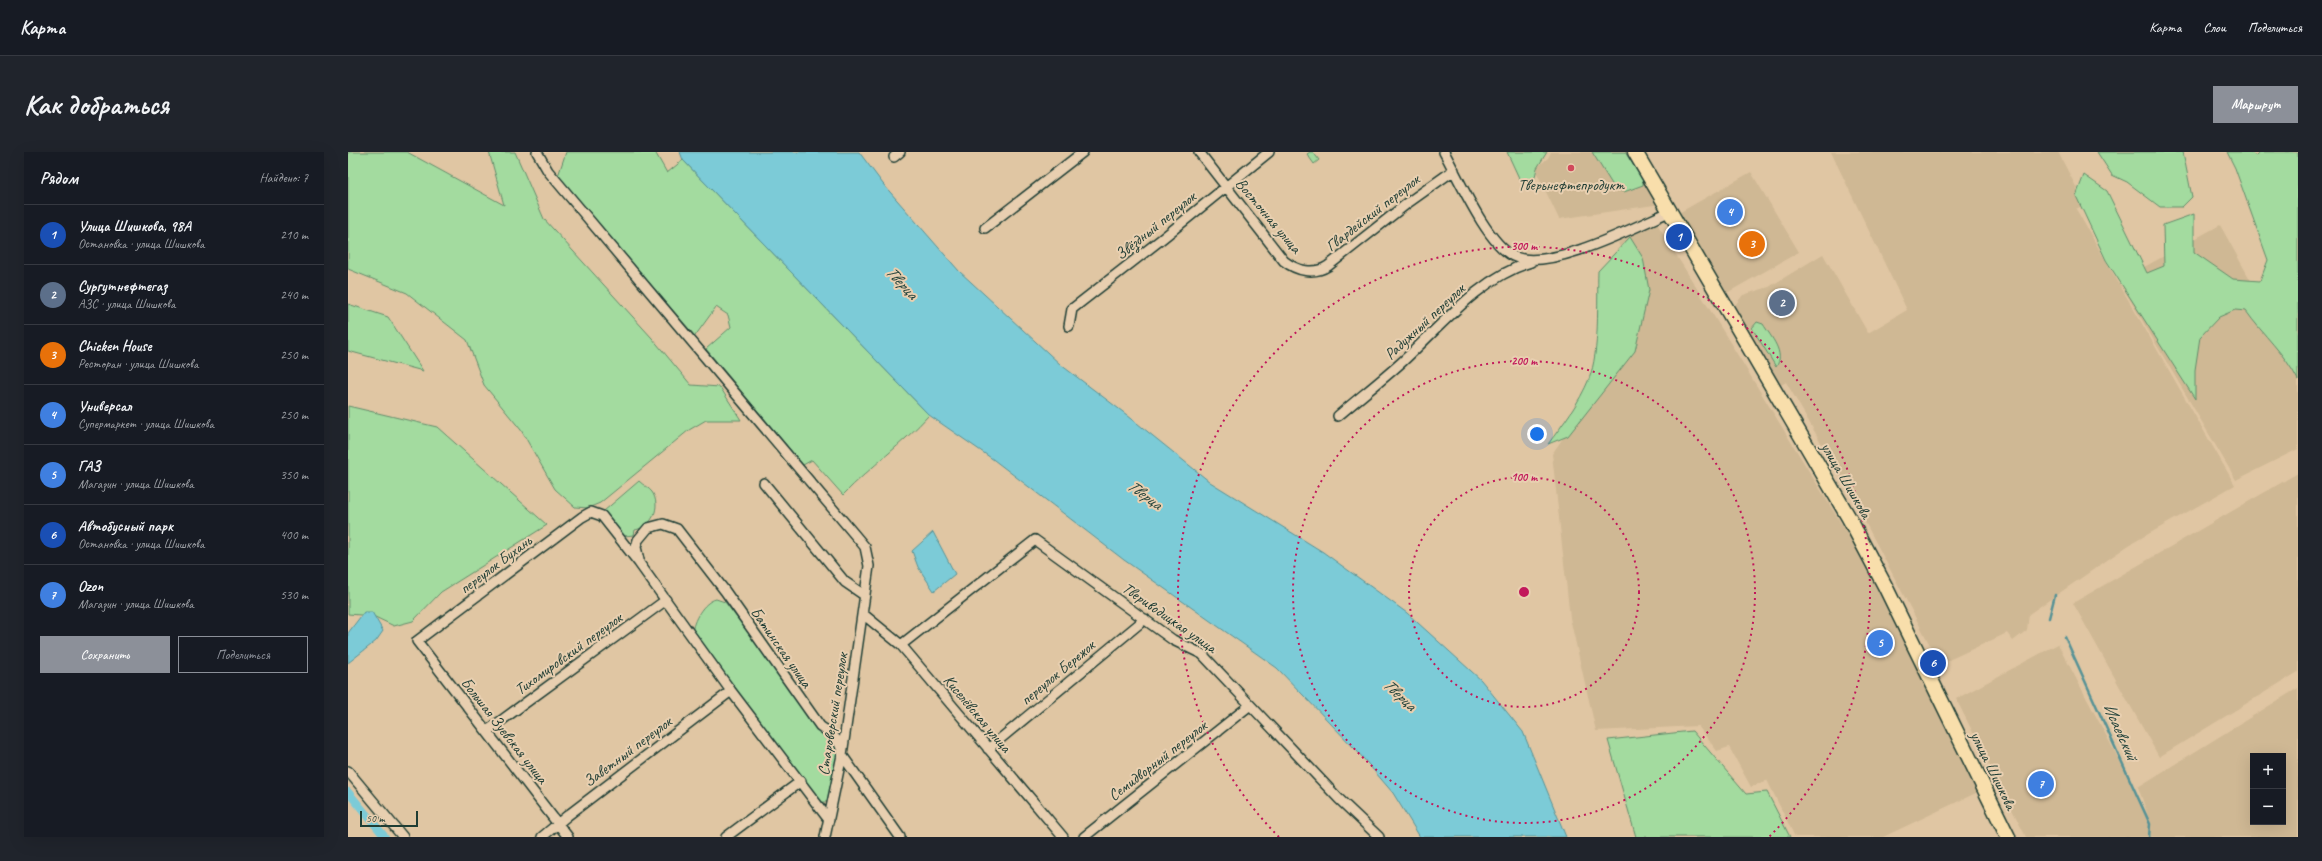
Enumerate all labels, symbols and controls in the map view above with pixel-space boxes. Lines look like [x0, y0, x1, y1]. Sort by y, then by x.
text: Карта [20, 16, 65, 40]
text: Карта [2149, 19, 2181, 36]
text: Слои [2203, 19, 2226, 36]
text: Поделиться [2248, 19, 2302, 36]
button: Маршрут [2213, 86, 2298, 123]
text: Как добраться [24, 87, 169, 122]
marker: Тверьнефтепродукт [1566, 163, 1576, 173]
text: Рядом [40, 168, 78, 189]
street label: Гвардейский переулок [1321, 168, 1425, 256]
text: Найдено: 7 [260, 170, 308, 186]
street label: Восточная улица [1231, 174, 1306, 258]
place label: Тверьнефтепродукт [1518, 175, 1625, 195]
street label: Звёздный переулок [1111, 186, 1202, 264]
pin: 4 [1717, 197, 1743, 227]
text: Улица Шишкова, 98А [78, 217, 191, 236]
pin: 1 [1666, 222, 1692, 252]
text: 1 [50, 227, 56, 243]
text: 210 m [280, 227, 308, 243]
pin: 3 [1739, 229, 1765, 259]
text: Остановка · улица Шишкова [78, 236, 204, 252]
text: 300 m [1511, 238, 1538, 254]
water label: Тверца [881, 261, 924, 305]
text: Сургутнефтегаз [78, 277, 167, 296]
street label: Радужный переулок [1380, 278, 1471, 364]
text: 2 [50, 287, 56, 303]
text: 240 m [280, 287, 308, 303]
pin: 2 [1769, 288, 1795, 318]
text: АЗС · улица Шишкова [78, 296, 175, 312]
text: Chicken House [78, 337, 152, 356]
text: 3 [50, 347, 56, 363]
text: 250 m [280, 347, 308, 363]
text: 200 m [1511, 353, 1538, 369]
text: Ресторан · улица Шишкова [78, 356, 198, 372]
text: Универсал [78, 397, 132, 416]
text: 4 [50, 407, 56, 423]
text: 250 m [280, 407, 308, 423]
text: Супермаркет · улица Шишкова [78, 416, 214, 432]
your location [1527, 424, 1547, 444]
street label: улица Шишкова [1816, 438, 1877, 523]
text: ГАЗ [78, 457, 100, 476]
text: 5 [50, 467, 56, 483]
text: 350 m [280, 467, 308, 483]
text: 100 m [1511, 469, 1538, 485]
water label: Тверца [1123, 475, 1168, 515]
text: Магазин · улица Шишкова [78, 476, 194, 492]
text: Автобусный парк [78, 517, 173, 536]
text: 6 [50, 527, 56, 543]
text: 400 m [280, 527, 308, 543]
street label: переулок Бухань [455, 531, 536, 599]
text: Остановка · улица Шишкова [78, 536, 204, 552]
text: Ozon [78, 577, 103, 596]
street label: Твериводицкая улица [1118, 578, 1222, 659]
centre of rings [1517, 585, 1531, 599]
text: 7 [50, 587, 56, 603]
text: 530 m [280, 587, 308, 603]
text: Магазин · улица Шишкова [78, 596, 194, 612]
street label: Батинская улица [746, 603, 817, 693]
street label: Тихомировский переулок [511, 607, 628, 699]
pin: 5 [1867, 628, 1893, 658]
street label: переулок Бережок [1016, 634, 1101, 710]
button: Сохранить [40, 636, 170, 673]
button: Поделиться [178, 636, 308, 673]
pin: 6 [1920, 648, 1946, 678]
street label: Староверский переулок [813, 650, 853, 777]
street label: Киселёвская улица [939, 671, 1017, 758]
street label: Большая Зуевская улица [456, 673, 553, 789]
water label: Тверца [1379, 674, 1422, 716]
water label: Исаевский [2099, 699, 2144, 767]
street label: Заветный переулок [579, 711, 677, 792]
street label: Семидворный переулок [1104, 715, 1213, 806]
street label: улица Шишкова [1965, 727, 2021, 814]
map controls [2250, 753, 2286, 825]
button: + [2250, 753, 2286, 789]
pin: 7 [2028, 769, 2054, 799]
button: − [2250, 789, 2286, 825]
scale bar [360, 809, 418, 828]
text: 50 m [366, 811, 385, 825]

